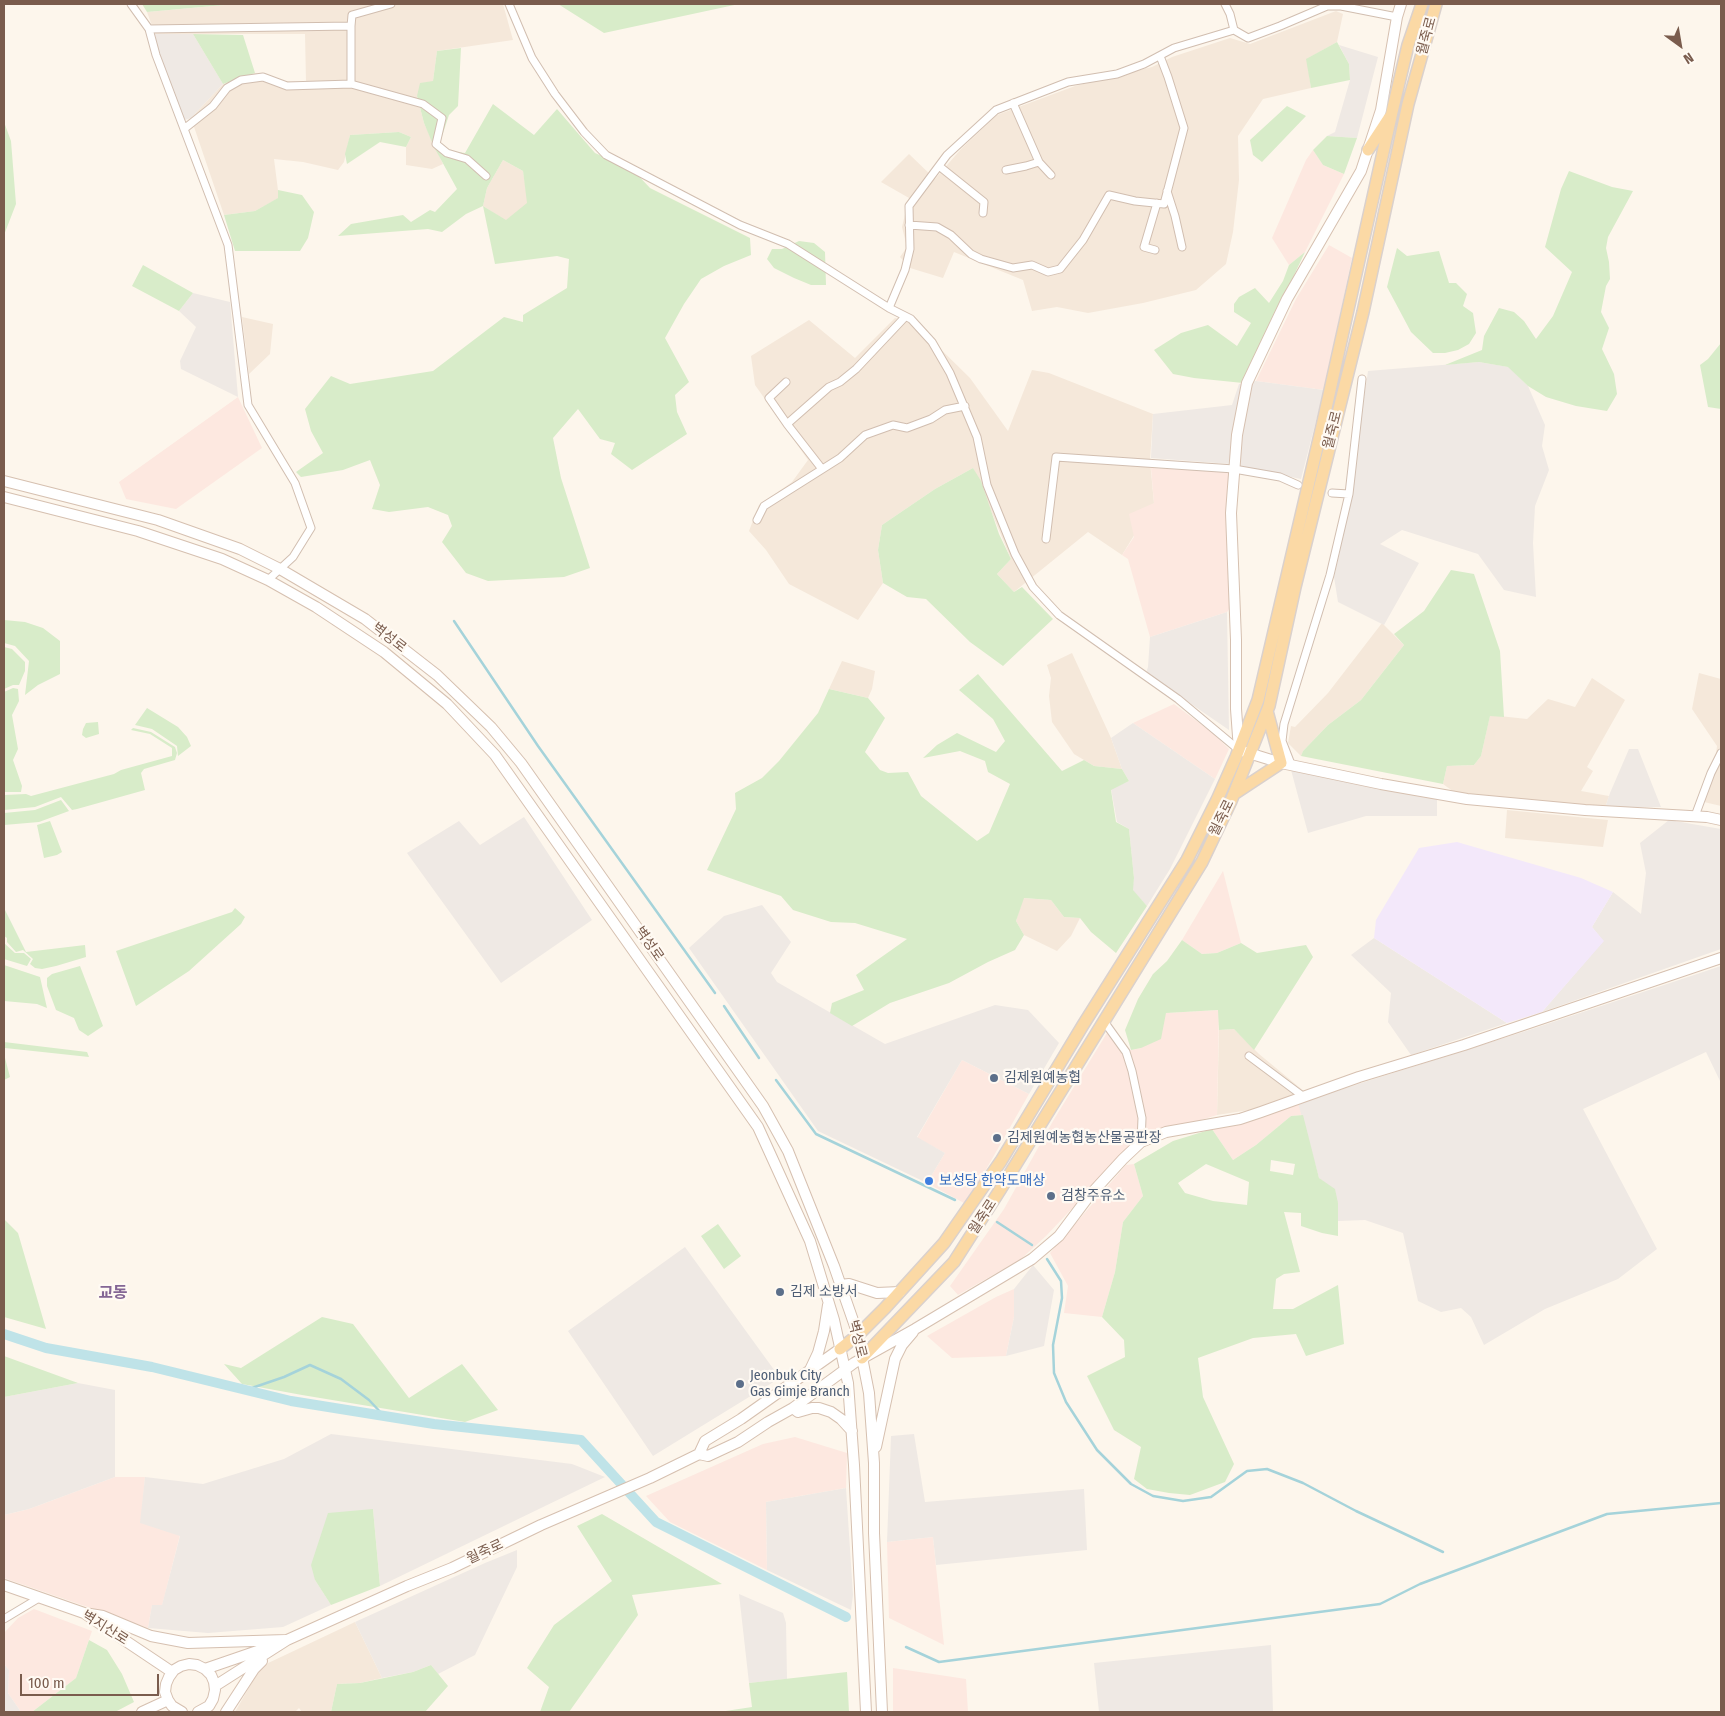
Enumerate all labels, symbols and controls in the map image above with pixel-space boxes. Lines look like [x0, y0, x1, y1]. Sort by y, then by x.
street label: 월죽로 [1414, 15, 1440, 57]
north arrow [1655, 20, 1705, 70]
text: N [1680, 49, 1696, 68]
street label: 월죽로 [1320, 409, 1346, 451]
street label: 벽성로 [369, 619, 409, 657]
street label: 월죽로 [1206, 797, 1238, 839]
street label: 벽성로 [631, 923, 667, 965]
place label: 김제원예농협 [1004, 1070, 1081, 1086]
marker: 김제원예농협 [988, 1072, 1000, 1084]
place label: 김제원예농협농산물공판장 [1007, 1130, 1162, 1146]
marker: 김제원예농협농산물공판장 [991, 1132, 1003, 1144]
place label: 보성당 한약도매상 [939, 1173, 1045, 1189]
marker: 보성당 한약도매상 [923, 1175, 935, 1187]
place label: 검창주유소 [1061, 1188, 1125, 1204]
marker: 검창주유소 [1045, 1190, 1057, 1202]
street label: 월죽로 [965, 1196, 1001, 1238]
district label: 교동 [98, 1284, 128, 1304]
place label: 김제 소방서 [790, 1284, 858, 1300]
marker: 김제 소방서 [774, 1286, 786, 1298]
street label: 벽성로 [844, 1318, 870, 1360]
place label: Jeonbuk City Gas Gimje Branch [750, 1368, 850, 1400]
marker: Jeonbuk City Gas Gimje Branch [734, 1378, 746, 1390]
street label: 월죽로 [464, 1536, 506, 1568]
street label: 벽지산로 [79, 1607, 131, 1649]
scale bar [22, 1664, 161, 1696]
text: 100 m [28, 1674, 65, 1692]

